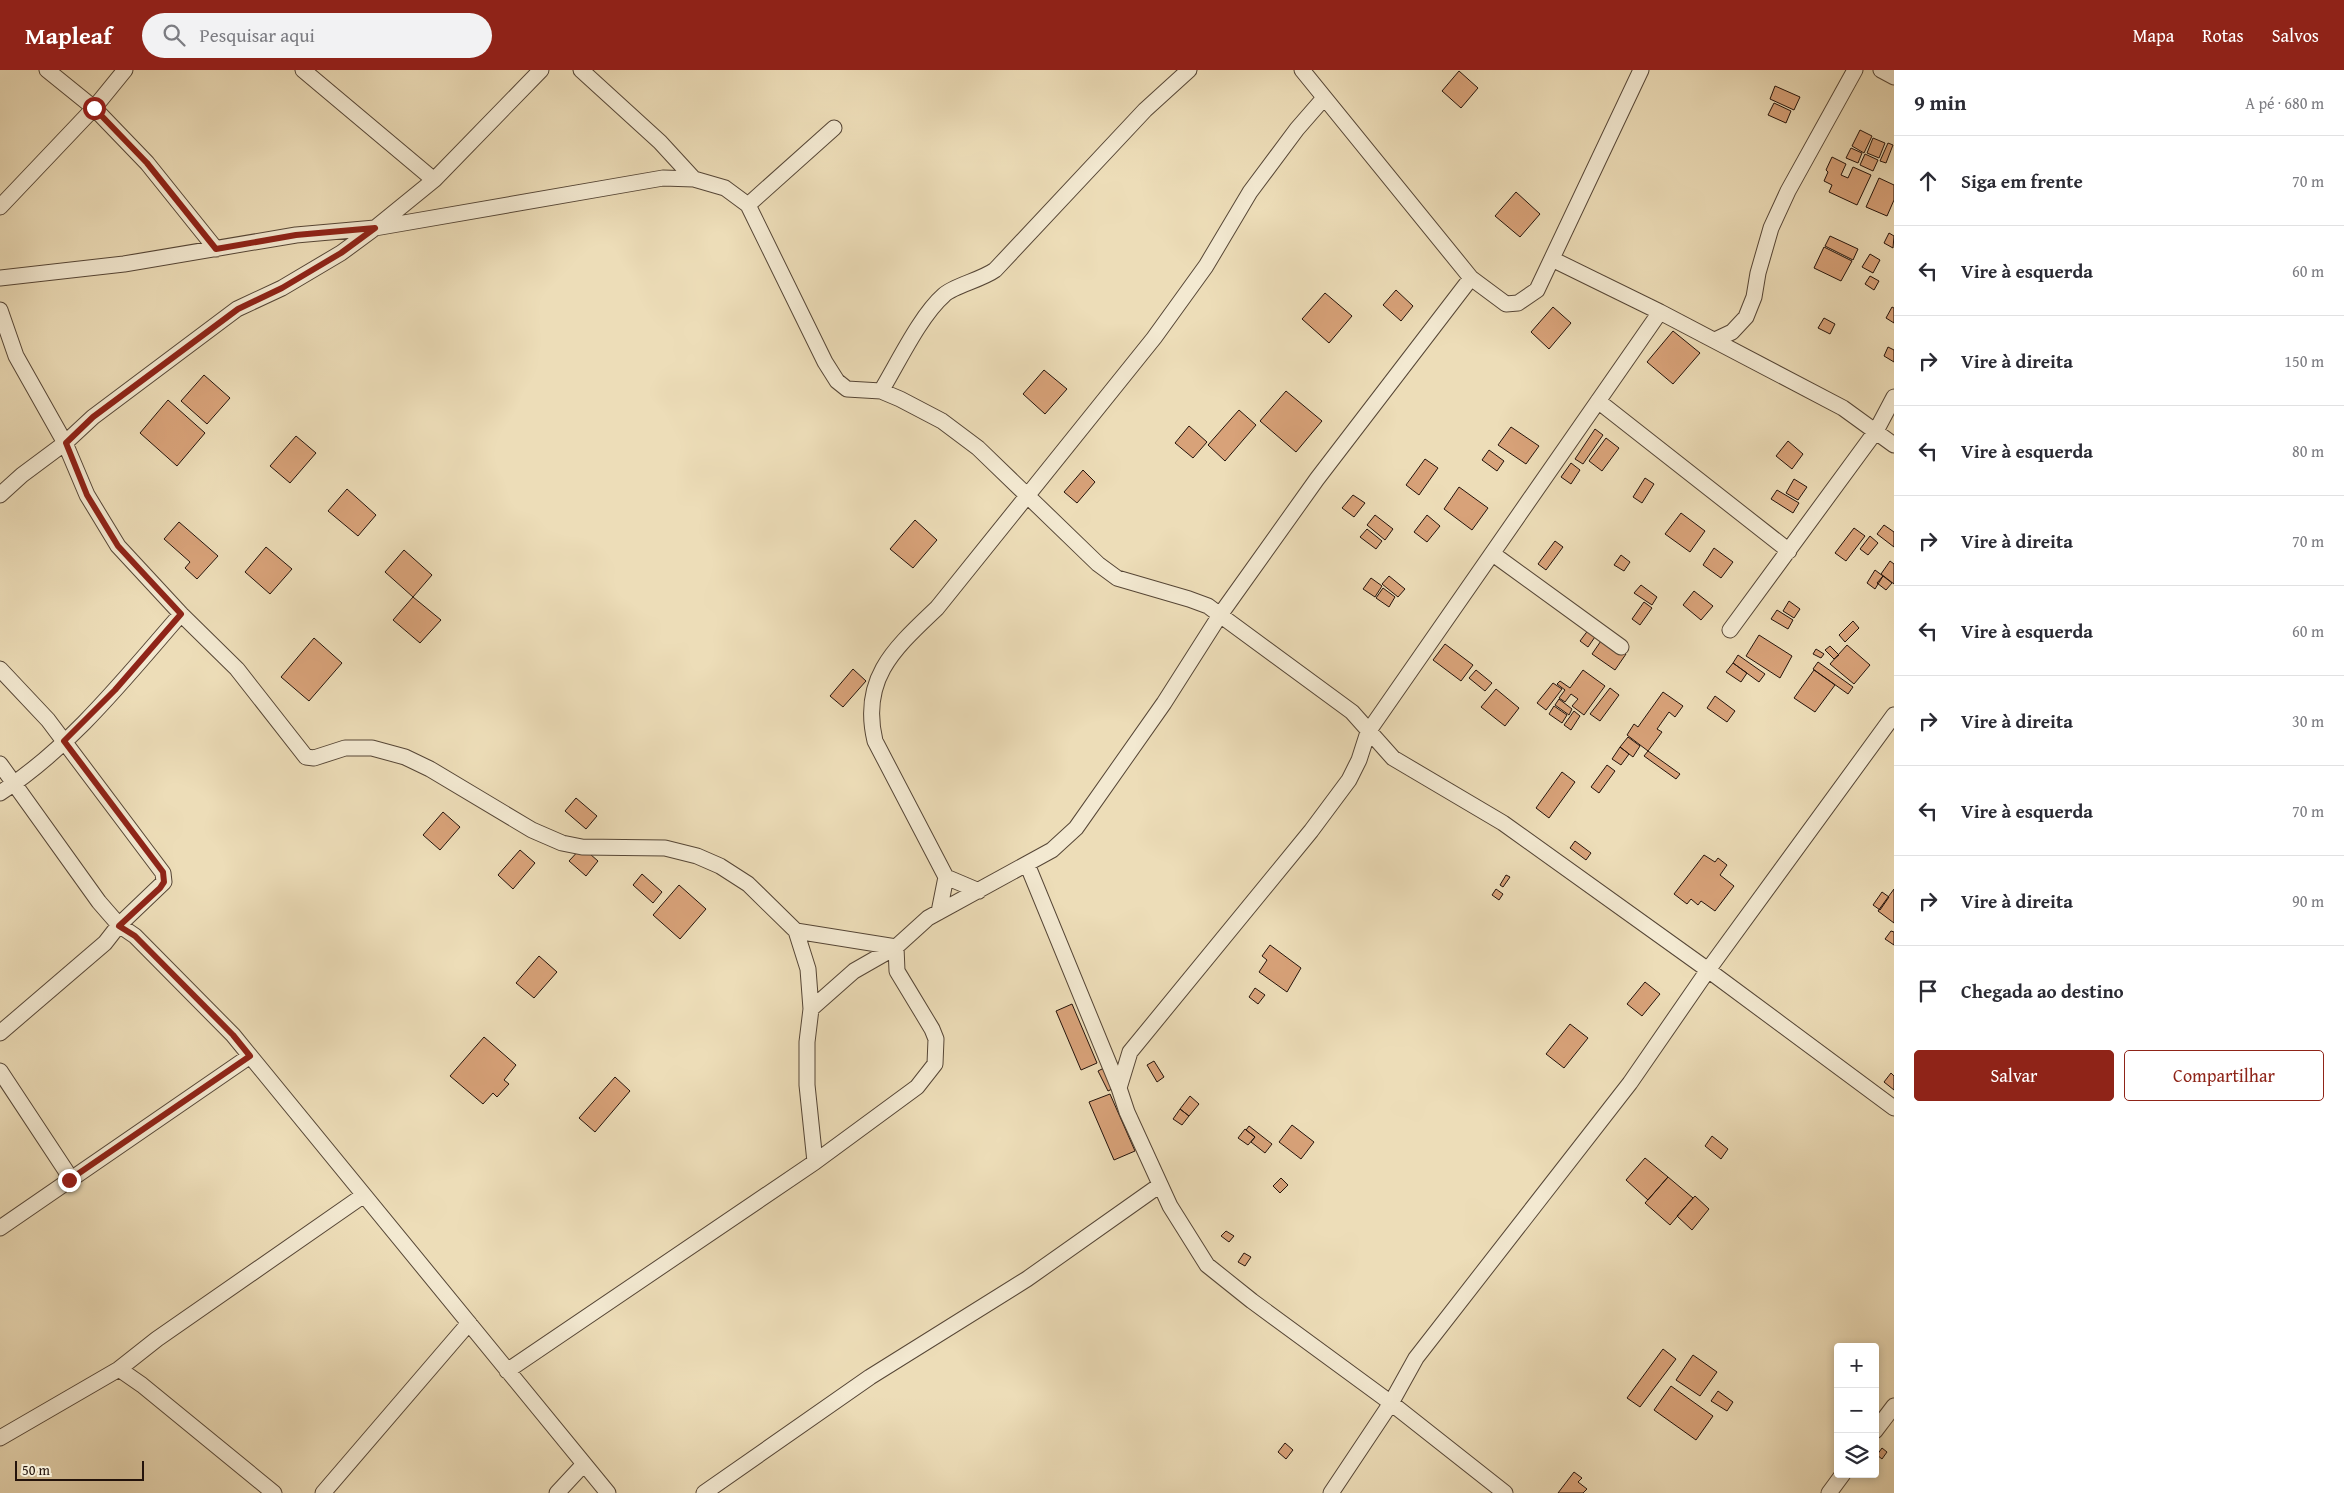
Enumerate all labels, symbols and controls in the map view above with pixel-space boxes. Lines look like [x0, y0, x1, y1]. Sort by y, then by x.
search box [142, 13, 492, 58]
text: Mapleaf [25, 18, 112, 53]
icon: search [160, 21, 188, 49]
text: Pesquisar aqui [200, 21, 315, 49]
text: Mapa [2133, 22, 2174, 49]
text: Rotas [2202, 22, 2244, 49]
text: Salvos [2272, 22, 2319, 49]
text: 9 min [1914, 87, 1966, 118]
text: A pé · 680 m [2245, 91, 2324, 115]
route start [83, 97, 106, 120]
icon: ahead [1914, 167, 1942, 195]
text: Siga em frente [1961, 167, 2083, 195]
text: 70 m [2292, 169, 2324, 193]
icon: left [1914, 257, 1942, 285]
text: Vire à esquerda [1961, 257, 2093, 285]
text: 60 m [2292, 259, 2324, 283]
icon: right [1914, 347, 1942, 375]
text: Vire à direita [1961, 347, 2073, 375]
text: 150 m [2284, 349, 2324, 373]
icon: left [1914, 437, 1942, 465]
text: Vire à esquerda [1961, 437, 2093, 465]
text: 80 m [2292, 439, 2324, 463]
icon: right [1914, 527, 1942, 555]
text: Vire à direita [1961, 527, 2073, 555]
text: 70 m [2292, 529, 2324, 553]
icon: left [1914, 617, 1942, 645]
text: Vire à esquerda [1961, 617, 2093, 645]
text: 60 m [2292, 619, 2324, 643]
icon: right [1914, 707, 1942, 735]
text: Vire à direita [1961, 707, 2073, 735]
text: 30 m [2292, 709, 2324, 733]
icon: left [1914, 797, 1942, 825]
text: Vire à esquerda [1961, 797, 2093, 825]
text: 70 m [2292, 799, 2324, 823]
icon: right [1914, 887, 1942, 915]
text: Vire à direita [1961, 887, 2073, 915]
text: 90 m [2292, 889, 2324, 913]
icon: arrive [1914, 977, 1942, 1005]
text: Chegada ao destino [1961, 977, 2124, 1005]
button: Salvar [1914, 1050, 2114, 1101]
button: Compartilhar [2124, 1050, 2324, 1101]
route end [58, 1169, 81, 1192]
map controls [1834, 1343, 1879, 1478]
button: + [1834, 1343, 1879, 1388]
button: − [1834, 1388, 1879, 1433]
button: layers [1834, 1433, 1879, 1478]
scale bar [15, 1458, 144, 1481]
text: 50 m [22, 1460, 50, 1480]

